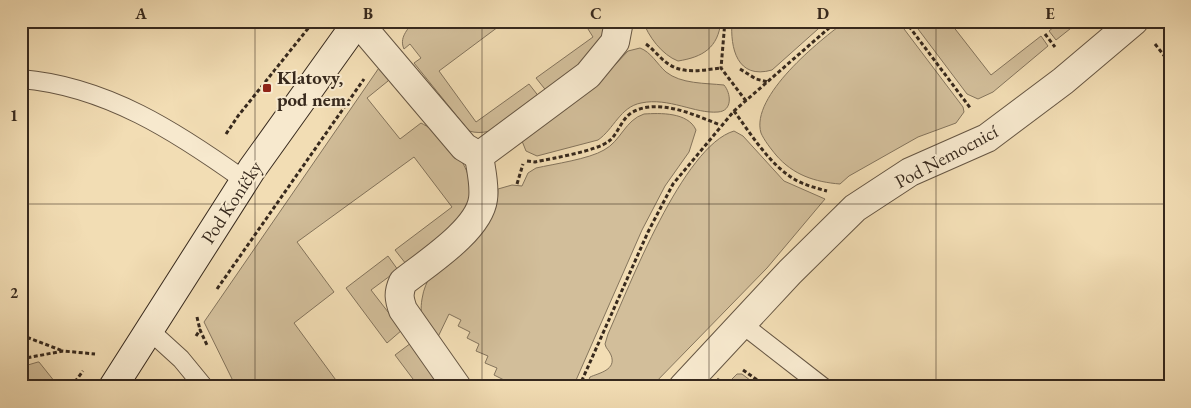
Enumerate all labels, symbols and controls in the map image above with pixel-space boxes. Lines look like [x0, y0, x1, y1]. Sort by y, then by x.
text: A [134, 3, 147, 24]
text: B [363, 3, 373, 24]
text: C [590, 3, 602, 24]
text: D [817, 3, 829, 24]
text: E [1045, 3, 1055, 24]
place label: Klatovy, pod nem. [277, 65, 351, 112]
marker: Klatovy, pod nem. [261, 82, 273, 94]
text: 1 [10, 105, 18, 126]
street label: Pod Nemocnicí [890, 119, 1003, 194]
street label: Pod Koníčky [195, 155, 268, 249]
text: 2 [10, 282, 19, 303]

